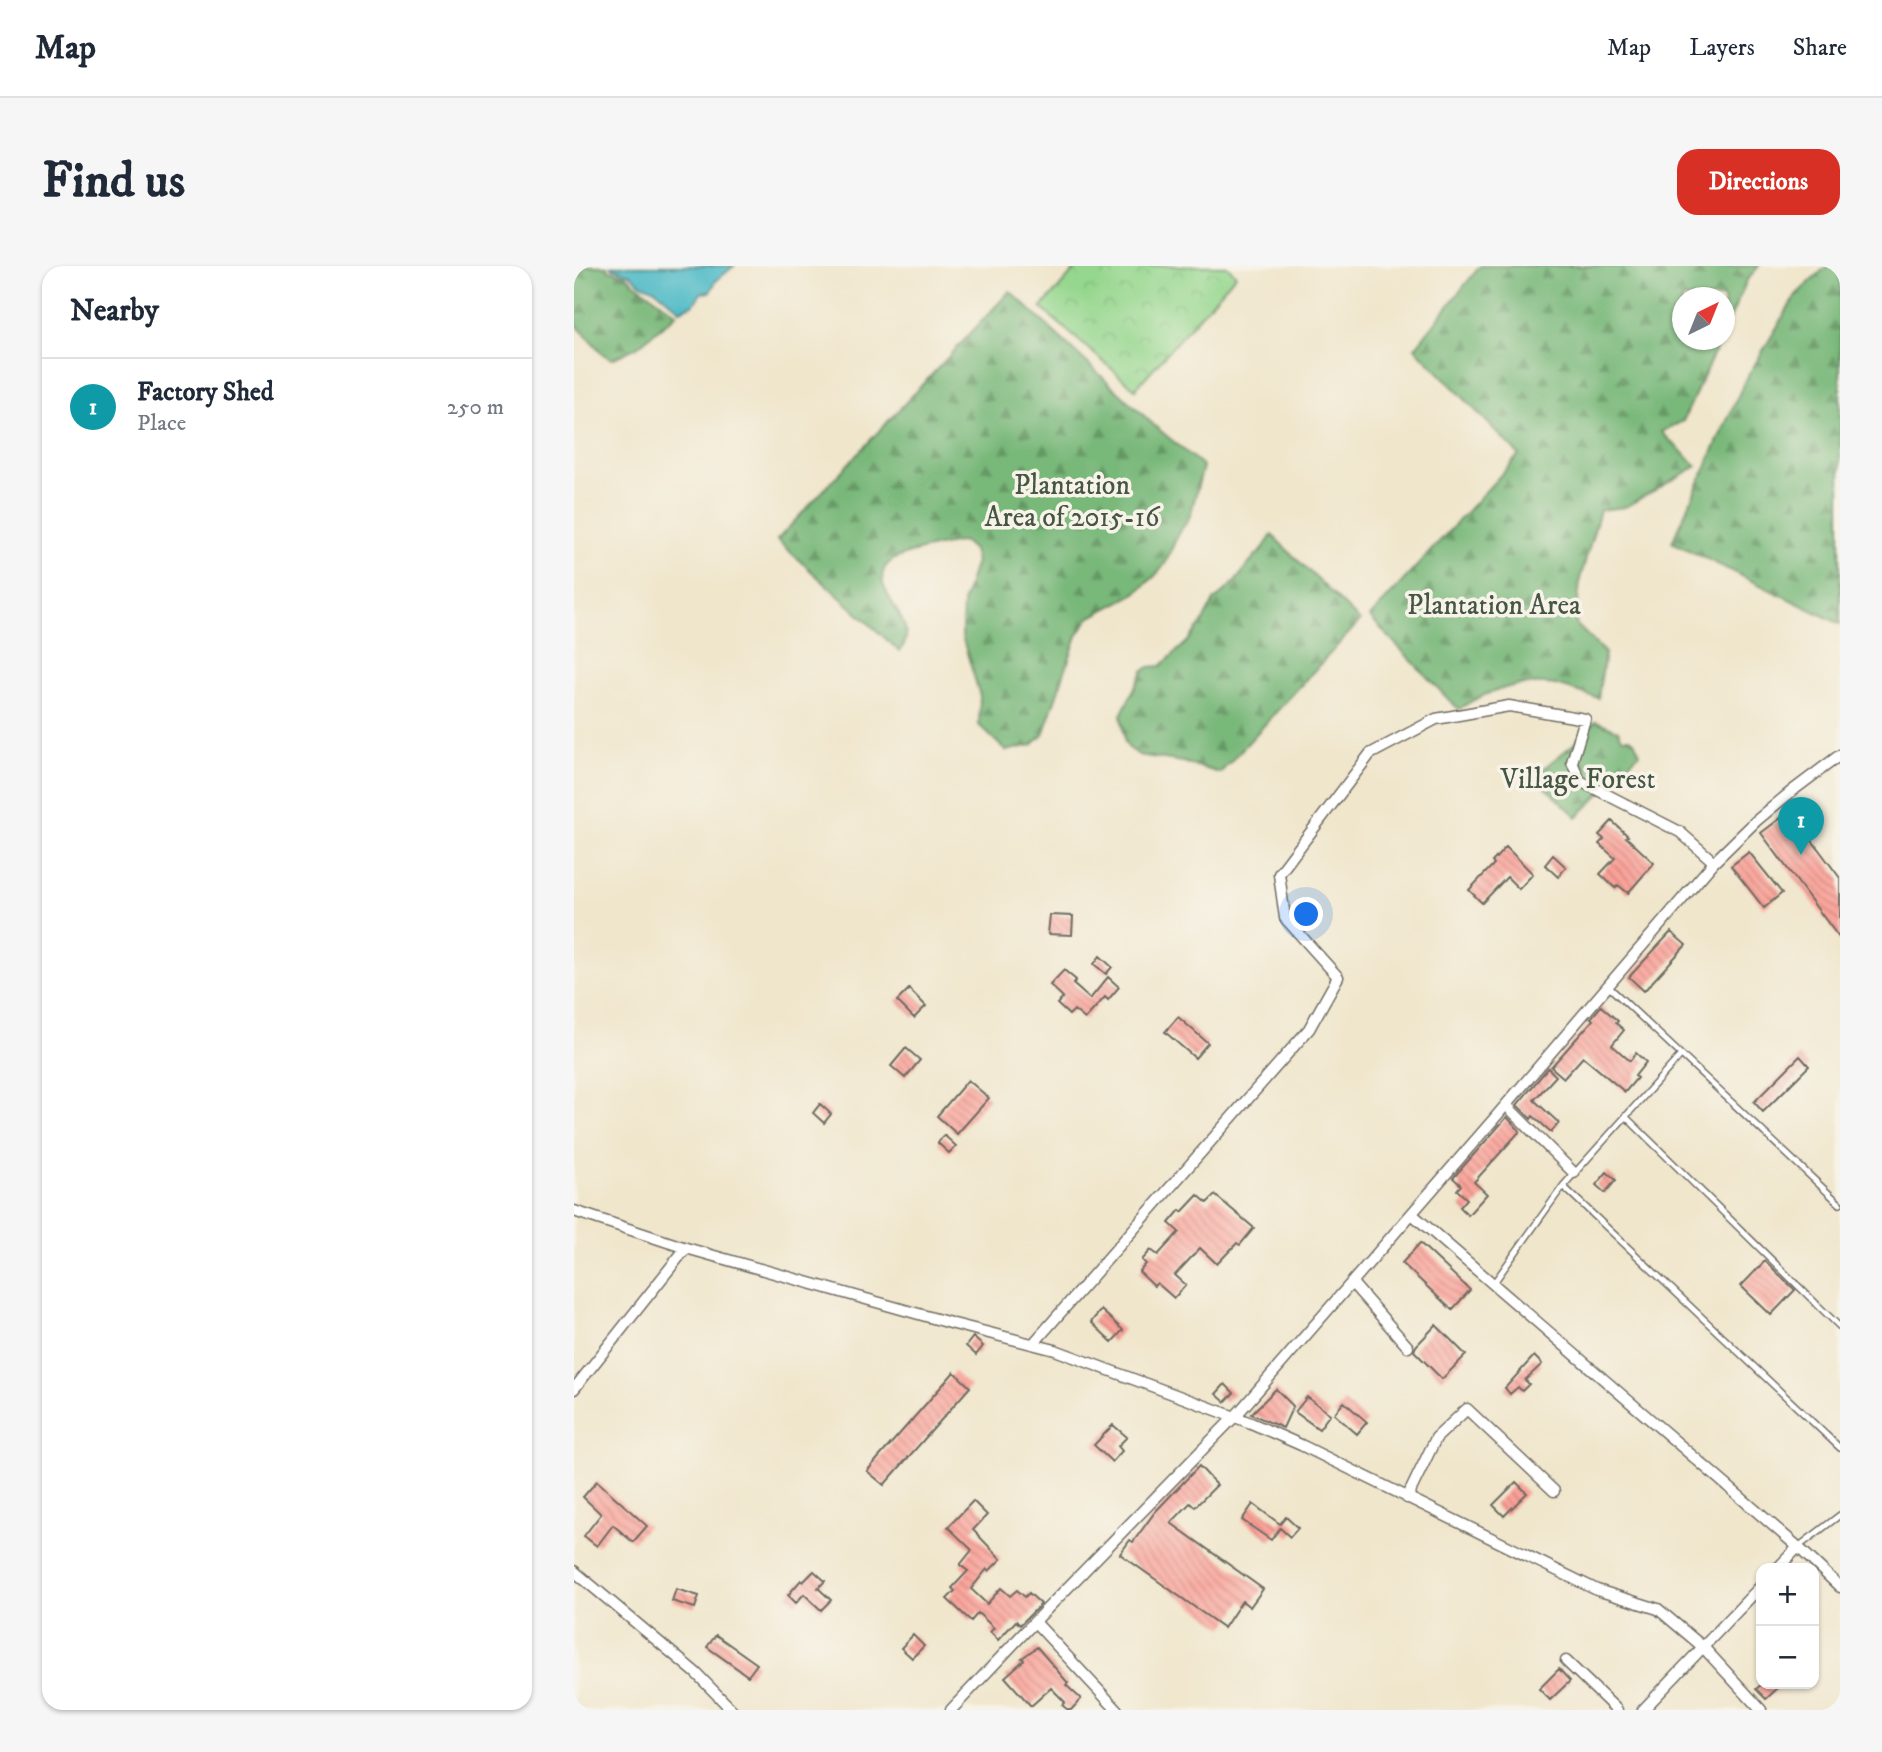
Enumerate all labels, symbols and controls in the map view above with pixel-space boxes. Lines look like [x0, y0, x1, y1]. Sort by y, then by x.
text: Map [35, 28, 96, 69]
text: Map [1607, 33, 1651, 63]
text: Layers [1689, 33, 1755, 63]
text: Share [1793, 33, 1847, 63]
button: Directions [1677, 149, 1840, 215]
text: Find us [42, 151, 185, 213]
north arrow [1672, 287, 1735, 350]
text: Nearby [70, 293, 159, 330]
text: Factory Shed [137, 376, 274, 409]
text: 1 [89, 393, 97, 422]
text: 250 m [447, 393, 504, 422]
text: Place [137, 409, 186, 438]
park label: Plantation Area of 2015-16 [984, 468, 1161, 535]
park label: Plantation Area [1407, 588, 1581, 623]
park label: Village Forest [1500, 762, 1655, 797]
pin: 1 [1778, 797, 1824, 855]
your location [1289, 897, 1323, 931]
map controls [1756, 1563, 1819, 1689]
button: + [1756, 1563, 1819, 1626]
button: − [1756, 1626, 1819, 1689]

